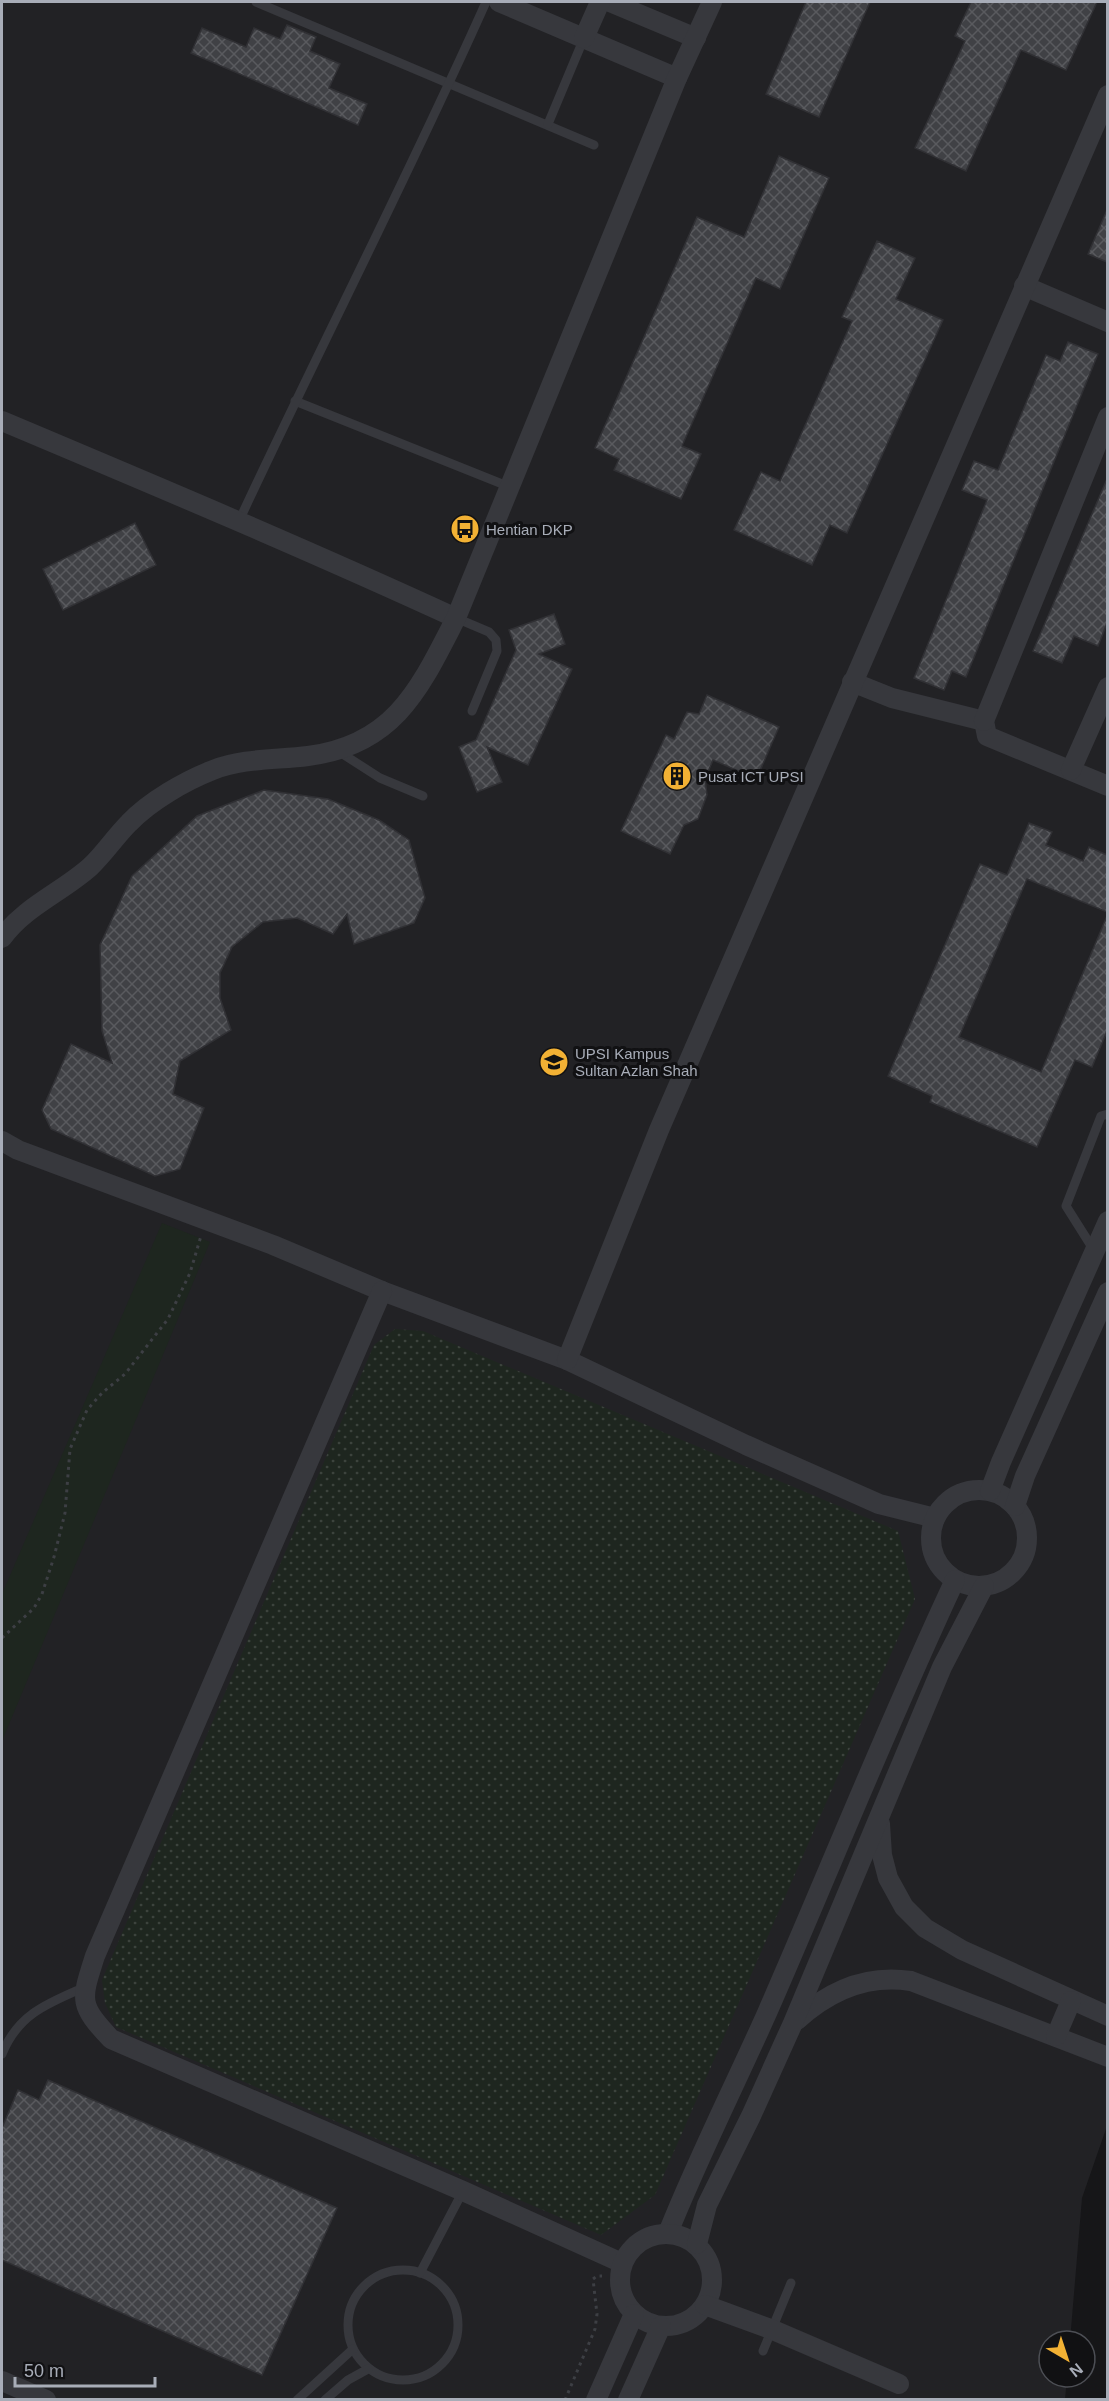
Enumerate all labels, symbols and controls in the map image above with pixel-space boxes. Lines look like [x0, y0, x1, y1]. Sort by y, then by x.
bus stop icon: Hentian DKP [449, 513, 481, 545]
place label: Hentian DKP [486, 521, 573, 538]
building icon: Pusat ICT UPSI [661, 760, 693, 792]
place label: Pusat ICT UPSI [698, 768, 804, 785]
place label: UPSI Kampus Sultan Azlan Shah [575, 1045, 698, 1079]
school or university icon: UPSI Kampus Sultan Azlan Shah [538, 1046, 570, 1078]
north arrow [1037, 2329, 1097, 2389]
scale bar [15, 2350, 154, 2388]
text: N [1066, 2360, 1086, 2381]
text: 50 m [24, 2361, 64, 2381]

